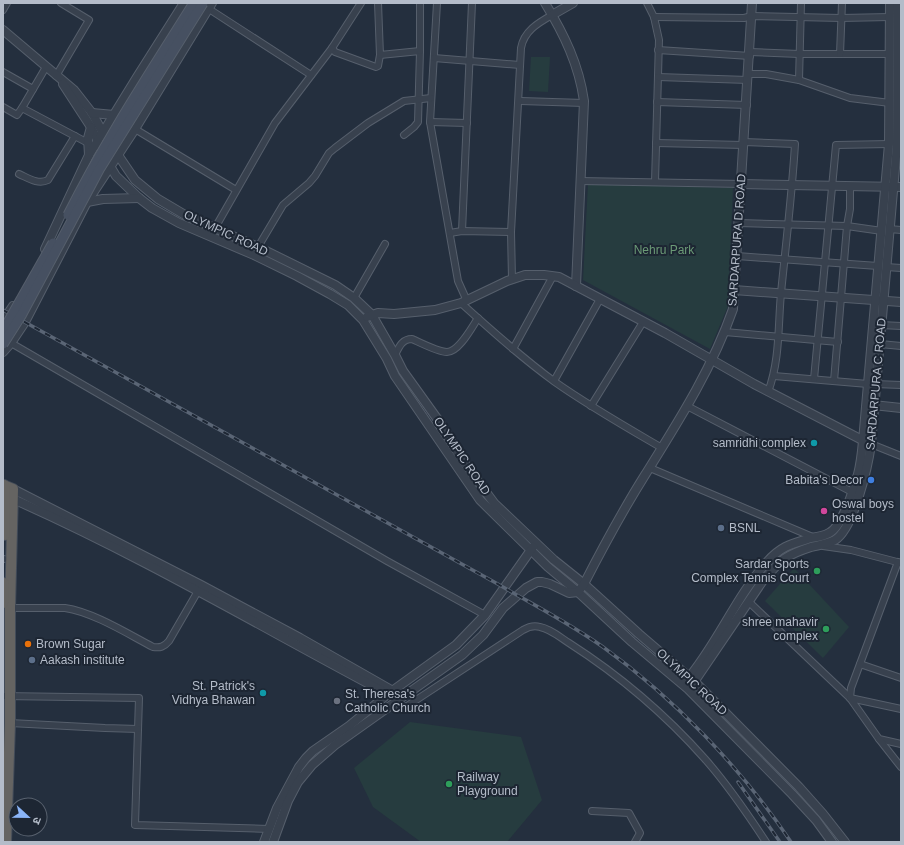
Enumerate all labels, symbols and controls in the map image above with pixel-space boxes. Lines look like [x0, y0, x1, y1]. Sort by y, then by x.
street label: SARDARPURA D ROAD [725, 173, 749, 307]
street label: OLYMPIC ROAD [182, 207, 271, 259]
park label: Nehru Park [634, 243, 695, 257]
street label: SARDARPURA C ROAD [863, 317, 889, 451]
street label: OLYMPIC ROAD [431, 414, 493, 498]
place label: samridhi complex [713, 436, 806, 450]
marker: samridhi complex [809, 438, 819, 448]
place label: Babita's Decor [785, 473, 863, 487]
marker: Babita's Decor [866, 475, 876, 485]
place label: Oswal boys hostel [832, 497, 894, 525]
marker: Oswal boys hostel [819, 506, 829, 516]
place label: BSNL [729, 521, 761, 535]
marker: BSNL [716, 523, 726, 533]
place label: Sardar Sports Complex Tennis Court [691, 557, 810, 585]
marker: Sardar Sports Complex Tennis Court [812, 566, 822, 576]
place label: shree mahavir complex [742, 615, 818, 643]
marker: shree mahavir complex [821, 624, 831, 634]
place label: Brown Sugar [36, 637, 105, 651]
marker: Brown Sugar [23, 639, 33, 649]
street label: OLYMPIC ROAD [654, 646, 730, 718]
place label: Aakash institute [40, 653, 125, 667]
marker: Aakash institute [27, 655, 37, 665]
place label: St. Patrick's Vidhya Bhawan [172, 679, 255, 707]
place label: St. Theresa's Catholic Church [345, 687, 430, 715]
marker: St. Patrick's Vidhya Bhawan [258, 688, 268, 698]
marker: St. Theresa's Catholic Church [332, 696, 342, 706]
place label: Railway Playground [457, 770, 518, 798]
marker: Railway Playground [444, 779, 454, 789]
north arrow [8, 797, 48, 837]
text: उ [30, 816, 44, 826]

